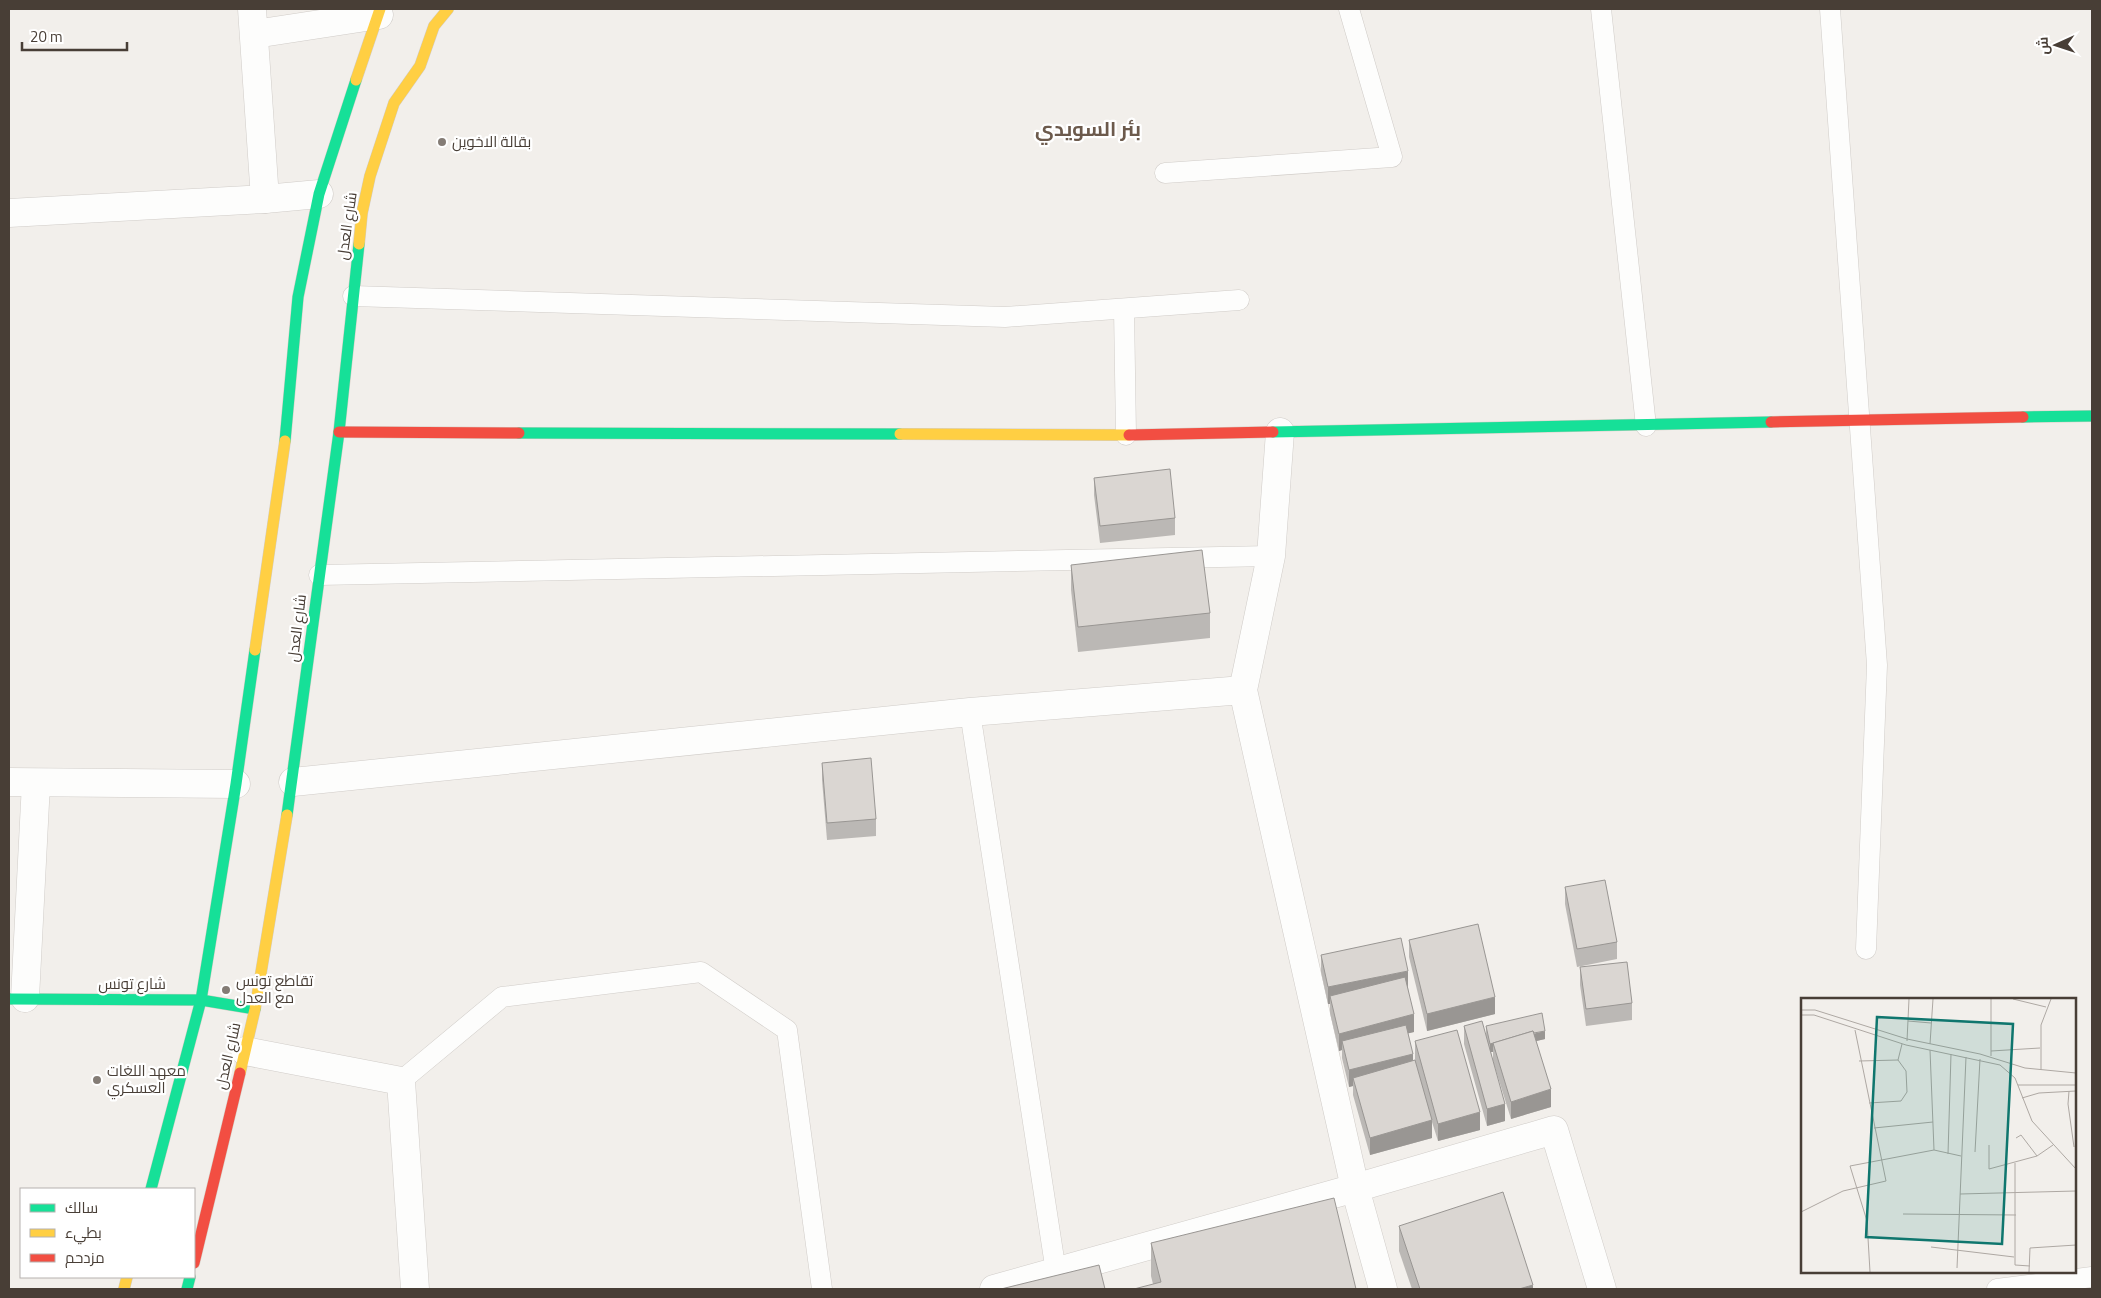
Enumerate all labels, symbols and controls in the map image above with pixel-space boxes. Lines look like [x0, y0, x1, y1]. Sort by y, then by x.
scale bar [22, 20, 128, 52]
north arrow [2031, 20, 2081, 70]
text: 20 m [30, 25, 63, 48]
text: ش [2032, 36, 2053, 55]
district label: بئر السويدي [1035, 113, 1141, 145]
place label: بقالة الاخوين [452, 130, 531, 153]
marker: بقالة الاخوين [436, 136, 448, 148]
street label: شارع العدل [330, 191, 363, 261]
street label: شارع العدل [281, 593, 312, 663]
place label: تقاطع تونس مع العدل [236, 969, 313, 1009]
street label: شارع تونس [98, 972, 166, 995]
marker: تقاطع تونس مع العدل [220, 984, 232, 996]
inset map [1801, 998, 2076, 1273]
street label: شارع العدل [209, 1020, 246, 1092]
place label: معهد اللغات العسكري [107, 1059, 186, 1100]
marker: معهد اللغات العسكري [91, 1074, 103, 1086]
legend [20, 1188, 195, 1278]
text: سالك [65, 1196, 98, 1219]
text: بطيء [65, 1221, 102, 1245]
text: مزدحم [65, 1246, 105, 1269]

